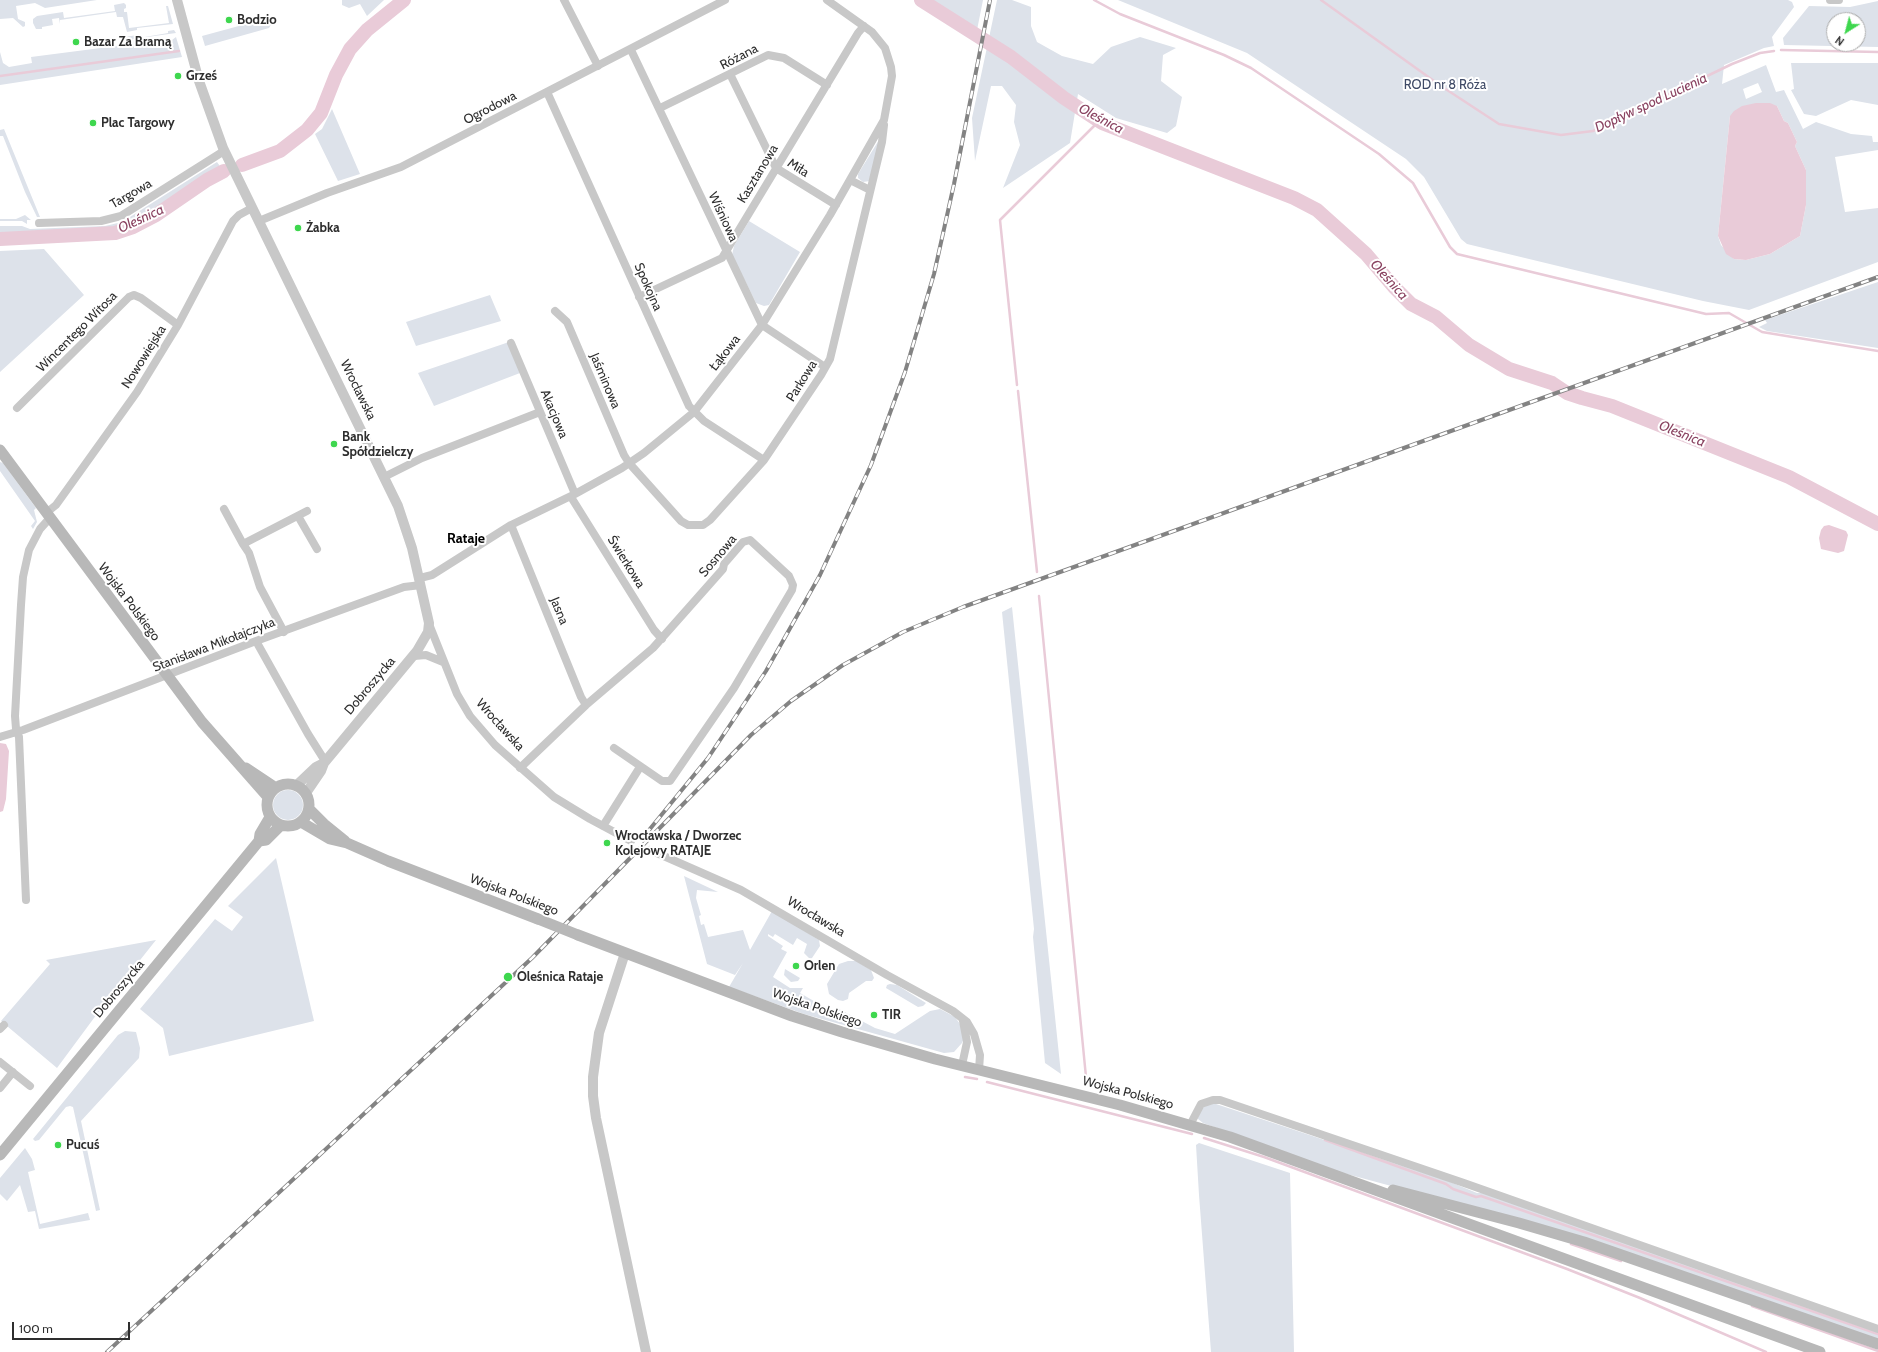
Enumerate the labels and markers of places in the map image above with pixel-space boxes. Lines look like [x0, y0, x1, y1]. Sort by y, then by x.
place label: Bodzio [237, 12, 277, 28]
marker: Bodzio [224, 15, 234, 25]
place label: Bazar Za Bramą [84, 34, 171, 50]
marker: Bazar Za Bramą [71, 37, 81, 47]
place label: Grześ [186, 68, 217, 84]
marker: Grześ [173, 71, 183, 81]
place label: Plac Targowy [101, 115, 175, 131]
marker: Plac Targowy [88, 118, 98, 128]
place label: Żabka [306, 220, 340, 236]
marker: Żabka [293, 223, 303, 233]
place label: Bank Spółdzielczy [342, 429, 413, 460]
marker: Bank Spółdzielczy [329, 439, 339, 449]
place label: Wrocławska / Dworzec Kolejowy RATAJE [615, 828, 741, 859]
marker: Wrocławska / Dworzec Kolejowy RATAJE [602, 838, 612, 848]
place label: Orlen [804, 958, 835, 974]
marker: Orlen [791, 961, 801, 971]
place label: Oleśnica Rataje [517, 969, 603, 985]
marker: Oleśnica Rataje [502, 971, 514, 983]
place label: TIR [882, 1007, 901, 1023]
marker: TIR [869, 1010, 879, 1020]
place label: Pucuś [66, 1137, 99, 1153]
marker: Pucuś [53, 1140, 63, 1150]

